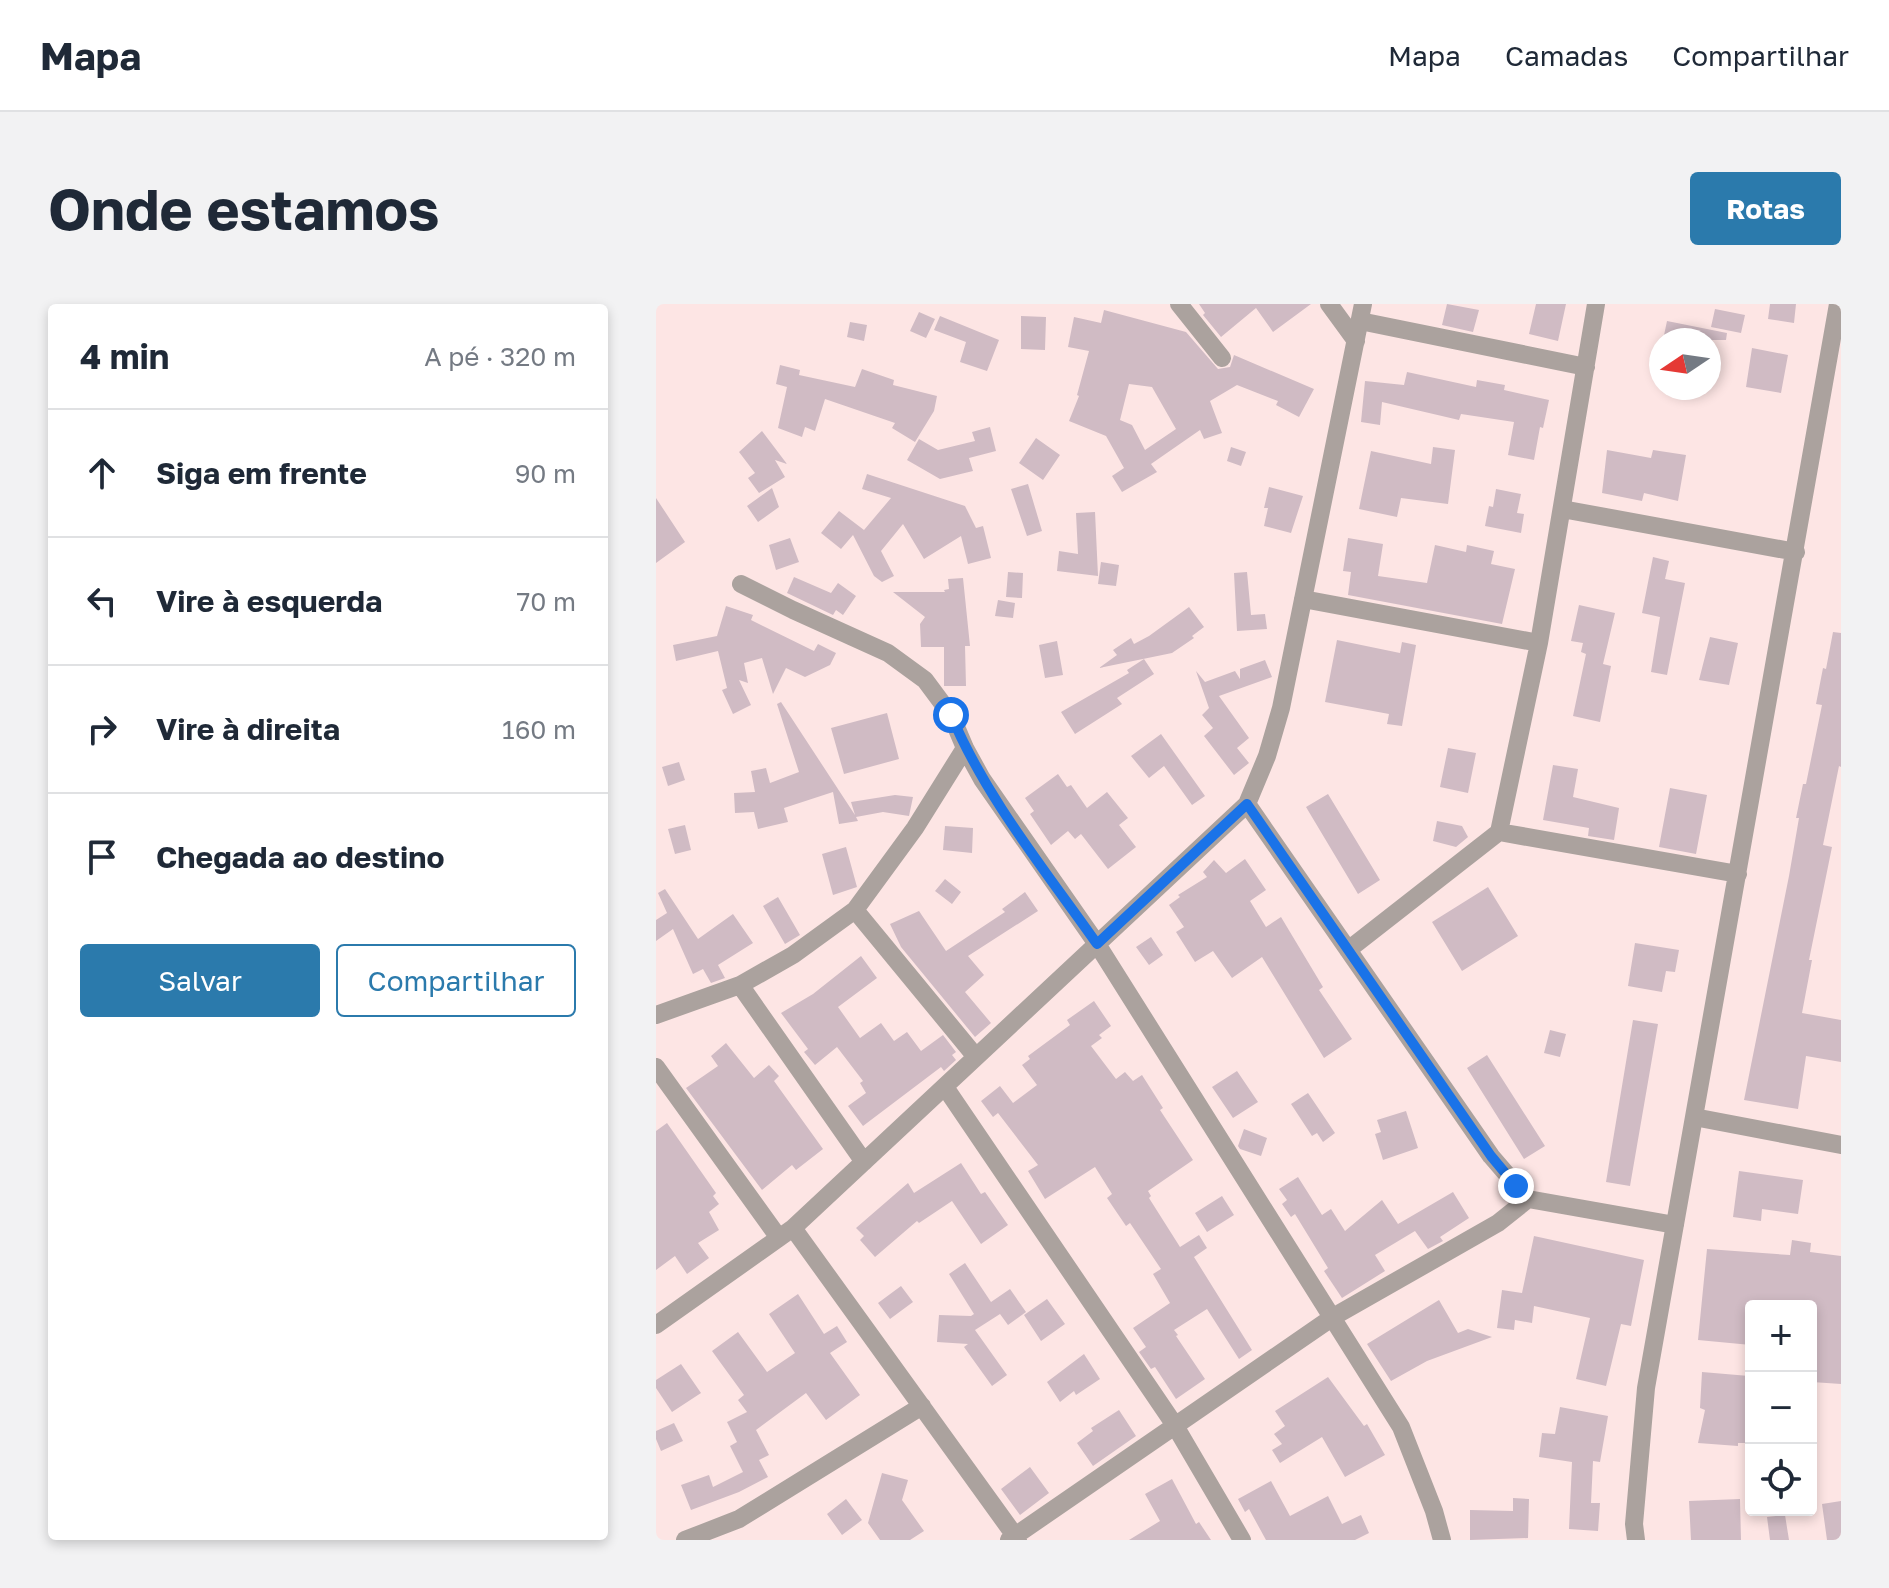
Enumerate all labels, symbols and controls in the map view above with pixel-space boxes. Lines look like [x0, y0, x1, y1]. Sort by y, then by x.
text: Mapa [40, 33, 141, 78]
text: Mapa [1388, 39, 1461, 72]
text: Camadas [1505, 39, 1628, 72]
text: Compartilhar [1672, 39, 1849, 72]
button: Rotas [1690, 172, 1841, 245]
text: Onde estamos [48, 175, 439, 242]
north arrow [1649, 328, 1721, 400]
text: 4 min [80, 336, 169, 376]
text: A pé · 320 m [424, 341, 576, 372]
icon: ahead [80, 451, 124, 495]
text: Siga em frente [156, 455, 367, 491]
text: 90 m [515, 458, 576, 489]
icon: left [80, 579, 124, 623]
text: Vire à esquerda [156, 583, 382, 619]
text: 70 m [517, 586, 576, 617]
route start [933, 697, 969, 733]
icon: right [80, 707, 124, 751]
text: Vire à direita [156, 711, 340, 747]
text: 160 m [502, 714, 576, 745]
icon: arrive [80, 835, 124, 879]
text: Chegada ao destino [156, 839, 444, 875]
button: Salvar [80, 944, 320, 1017]
button: Compartilhar [336, 944, 576, 1017]
route end [1498, 1168, 1534, 1204]
map controls [1745, 1300, 1817, 1516]
button: + [1745, 1300, 1817, 1372]
button: − [1745, 1372, 1817, 1444]
button: locate [1745, 1444, 1817, 1516]

